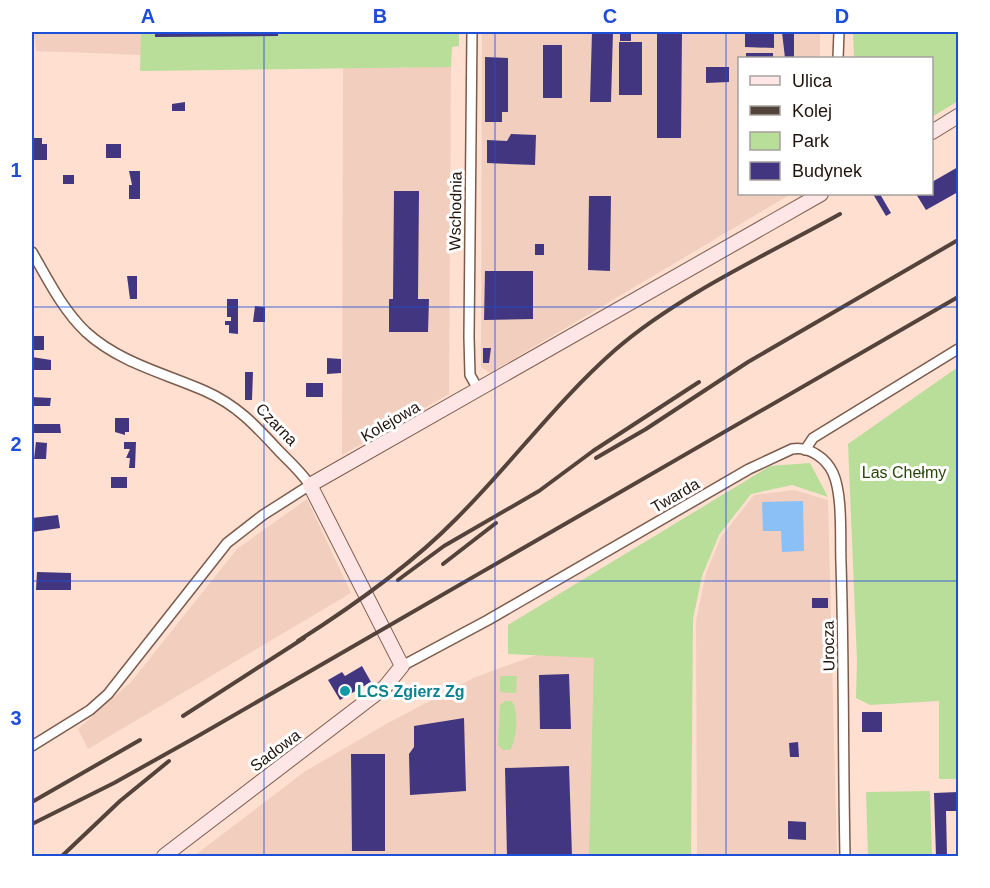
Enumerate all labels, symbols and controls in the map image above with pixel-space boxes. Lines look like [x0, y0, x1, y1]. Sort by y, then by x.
text: A [141, 5, 155, 27]
text: B [373, 5, 387, 27]
text: C [603, 5, 617, 27]
text: D [835, 5, 849, 27]
legend [738, 57, 933, 195]
text: Ulica [792, 71, 833, 91]
text: Kolej [792, 101, 832, 121]
text: Park [792, 131, 830, 151]
text: 1 [10, 159, 22, 181]
text: Budynek [792, 161, 863, 181]
street label: Wschodnia [446, 171, 465, 251]
street label: Kolejowa [358, 398, 423, 445]
street label: Czarna [253, 400, 301, 449]
text: 2 [10, 433, 22, 455]
park label: Las Chełmy [862, 464, 946, 481]
street label: Twarda [648, 475, 702, 516]
street label: Urocza [820, 620, 837, 671]
place label: LCS Zgierz Zg [357, 683, 465, 700]
marker: LCS Zgierz Zg [338, 684, 352, 698]
text: 3 [10, 707, 22, 729]
street label: Sadowa [247, 726, 304, 775]

